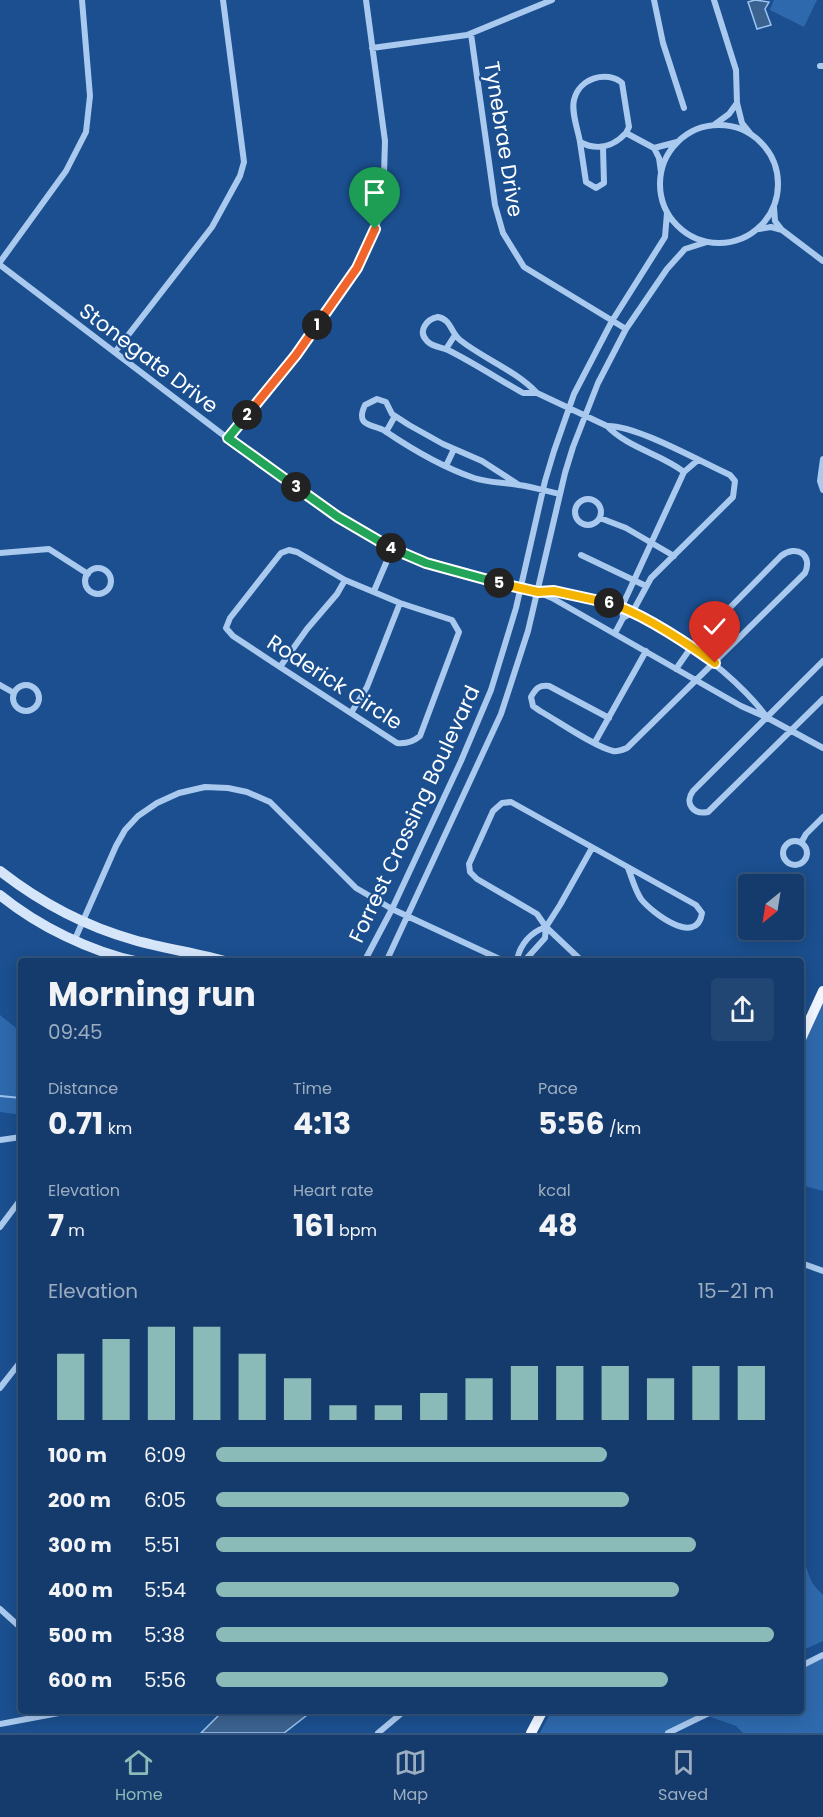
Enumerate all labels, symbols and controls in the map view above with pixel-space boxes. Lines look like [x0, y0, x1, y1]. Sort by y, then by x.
street label: Tynebrae Drive [477, 59, 531, 219]
pin [349, 167, 400, 229]
icon: arrive [358, 176, 391, 209]
street label: Stonegate Drive [74, 296, 224, 420]
pin: 1 [302, 310, 332, 340]
text: 1 [314, 313, 320, 336]
pin: 2 [232, 400, 262, 430]
text: 2 [242, 403, 252, 426]
pin: 3 [281, 472, 311, 502]
text: 3 [291, 475, 301, 498]
pin: 4 [376, 533, 406, 563]
text: 4 [386, 536, 396, 559]
pin: 5 [484, 568, 514, 598]
text: 5 [494, 571, 504, 594]
pin: 6 [594, 588, 624, 618]
text: 6 [604, 591, 614, 614]
pin [689, 601, 740, 663]
icon: check [698, 610, 731, 643]
street label: Roderick Circle [262, 627, 408, 737]
street label: Forrest Crossing Boulevard [342, 681, 486, 947]
north arrow [738, 874, 804, 940]
map controls [738, 874, 804, 940]
text: Morning run [48, 971, 256, 1018]
button: share [711, 978, 774, 1041]
text: 09:45 [48, 1018, 103, 1046]
text: Distance [48, 1077, 118, 1100]
text: Time [293, 1077, 332, 1100]
text: Pace [538, 1077, 578, 1100]
text: 0.71 [48, 1102, 103, 1145]
text: 4:13 [293, 1102, 351, 1145]
text: 5:56 [538, 1102, 605, 1145]
text: km [103, 1117, 132, 1140]
text: /km [605, 1117, 641, 1140]
text: Elevation [48, 1179, 120, 1202]
text: Heart rate [293, 1179, 373, 1202]
text: kcal [538, 1179, 571, 1202]
text: 7 [48, 1204, 64, 1247]
text: 161 [293, 1204, 335, 1247]
text: 48 [538, 1204, 578, 1247]
text: m [64, 1219, 85, 1242]
text: bpm [335, 1219, 377, 1242]
text: Elevation [48, 1277, 138, 1305]
text: 15–21 m [698, 1277, 774, 1305]
text: 100 m [48, 1441, 107, 1469]
text: 6:09 [144, 1441, 186, 1469]
text: 200 m [48, 1486, 111, 1514]
text: 6:05 [144, 1486, 186, 1514]
text: 300 m [48, 1531, 112, 1559]
text: 5:51 [144, 1531, 180, 1559]
text: 400 m [48, 1576, 113, 1604]
text: 5:54 [144, 1576, 186, 1604]
text: 500 m [48, 1621, 113, 1649]
text: 5:38 [144, 1621, 185, 1649]
text: 600 m [48, 1666, 112, 1694]
text: 5:56 [144, 1666, 186, 1694]
tab: Home [115, 1746, 163, 1807]
tab: Map [393, 1746, 428, 1807]
tab: Saved [658, 1746, 708, 1807]

